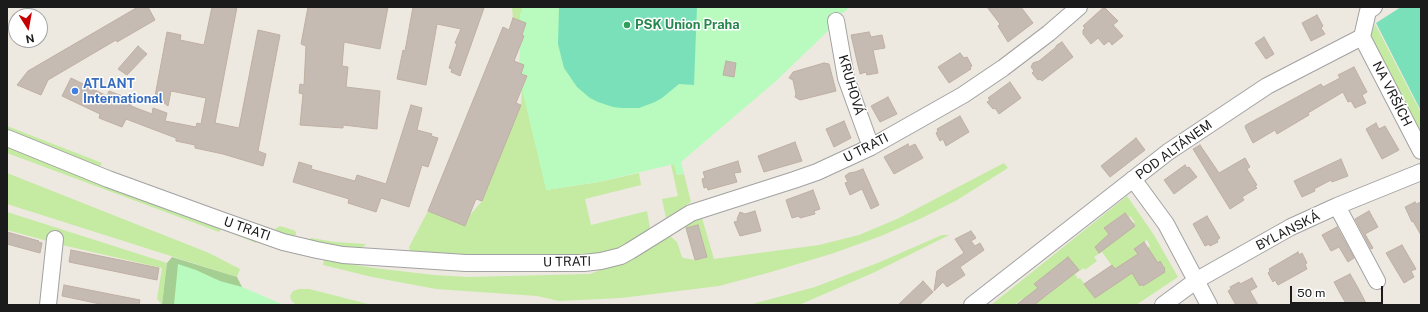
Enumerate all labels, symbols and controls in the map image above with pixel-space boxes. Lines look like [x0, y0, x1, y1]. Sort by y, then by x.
north arrow [8, 8, 48, 48]
place label: PSK Union Praha [635, 17, 740, 33]
marker: PSK Union Praha [622, 20, 632, 30]
text: N [25, 32, 35, 46]
street label: KRUHOVÁ [835, 53, 867, 117]
street label: NA VRŠÍCH [1369, 59, 1415, 129]
place label: ATLANT International [83, 76, 163, 107]
marker: ATLANT International [70, 86, 80, 96]
street label: POD ALTÁNEM [1133, 117, 1215, 183]
street label: U TRATI [841, 130, 891, 166]
street label: BYLANSKÁ [1253, 208, 1323, 254]
street label: U TRATI [222, 214, 272, 244]
street label: U TRATI [543, 254, 591, 270]
scale bar [1292, 278, 1385, 304]
text: 50 m [1297, 286, 1325, 300]

